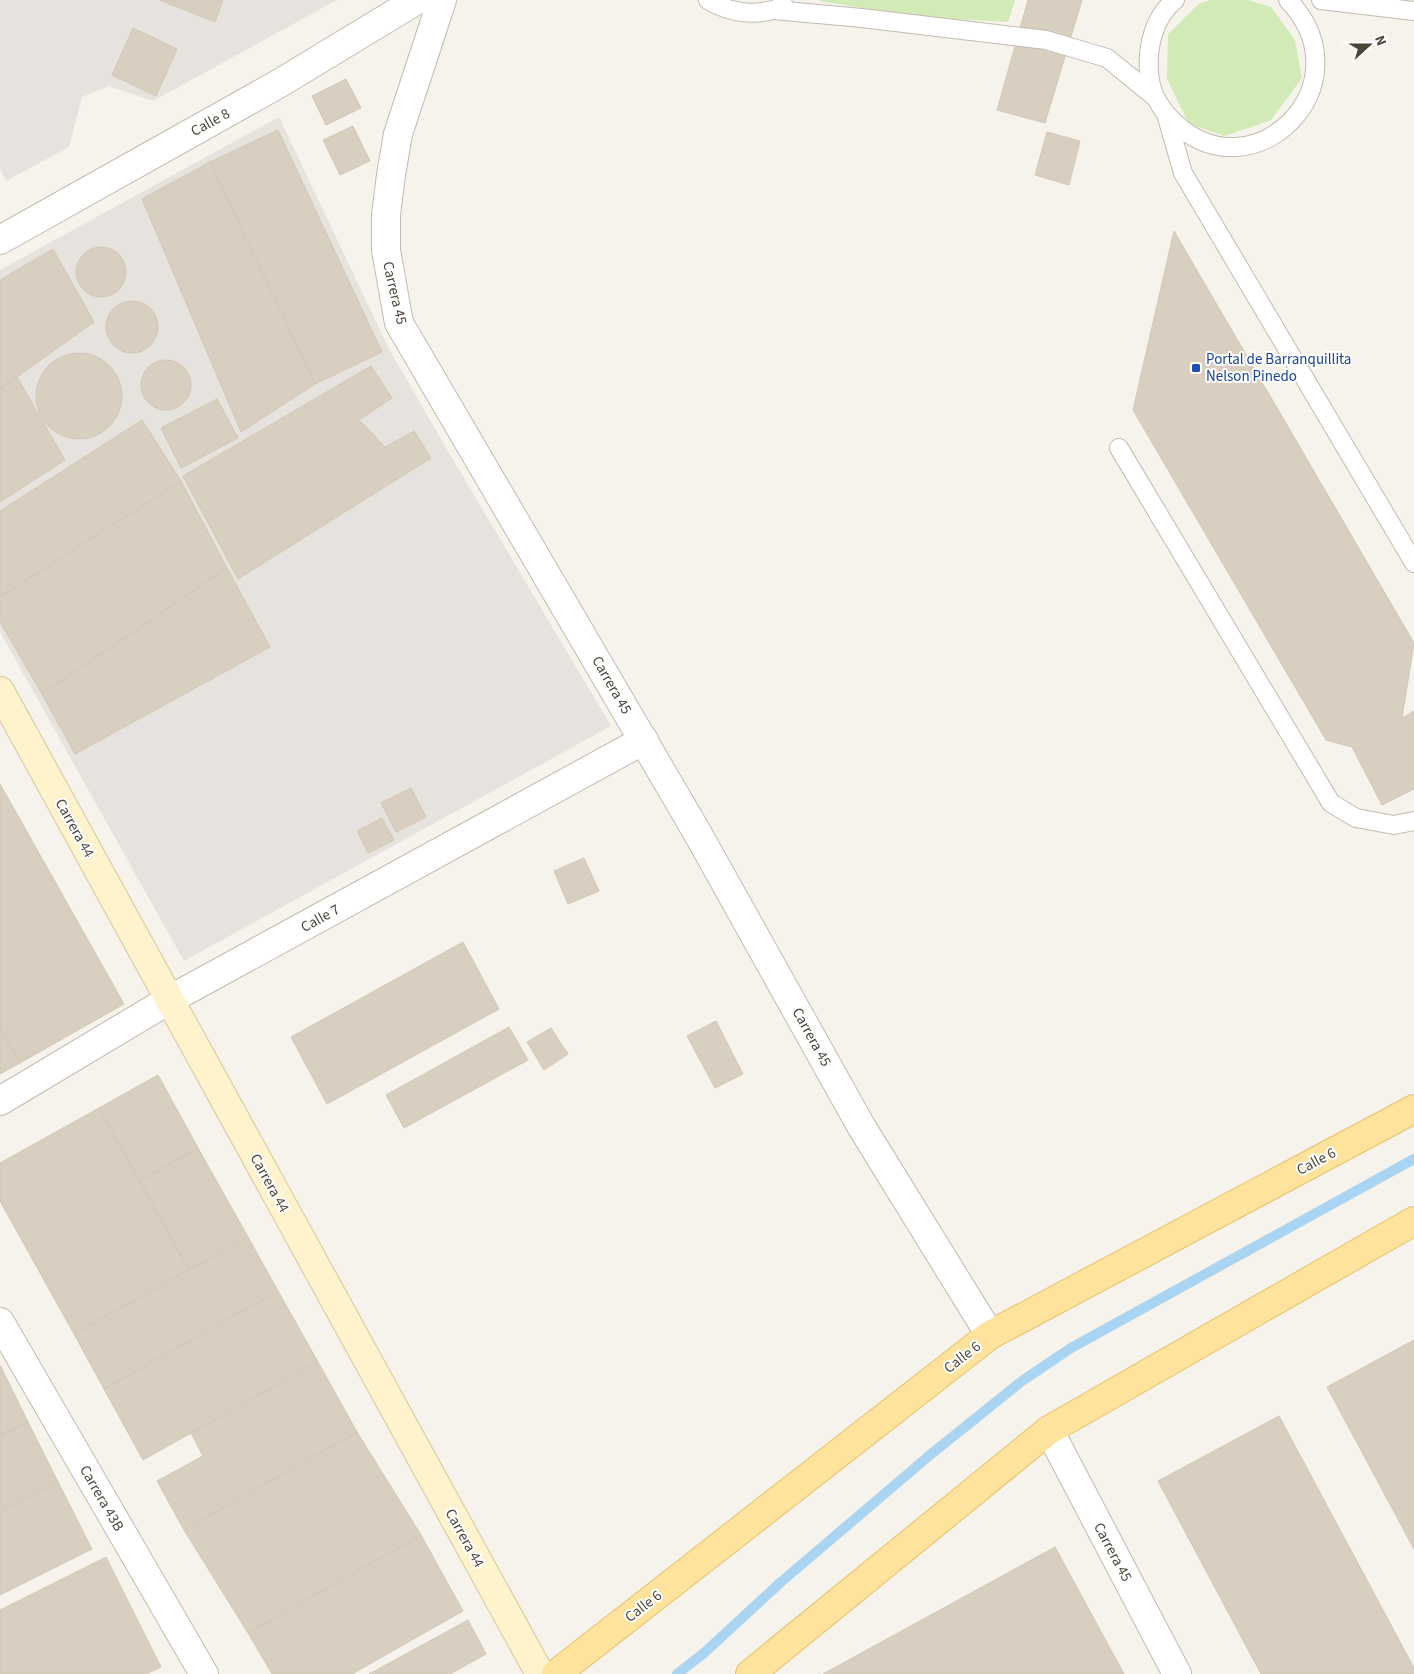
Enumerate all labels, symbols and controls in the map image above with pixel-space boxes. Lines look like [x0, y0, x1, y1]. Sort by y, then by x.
north arrow [1344, 20, 1394, 70]
text: N [1369, 33, 1391, 49]
street label: Calle 8 [187, 103, 234, 142]
street label: Carrera 45 [377, 259, 412, 327]
place label: Portal de Barranquillita Nelson Pinedo [1206, 349, 1351, 387]
marker: Portal de Barranquillita Nelson Pinedo [1190, 362, 1202, 374]
street label: Carrera 45 [586, 652, 637, 718]
street label: Carrera 44 [50, 795, 100, 862]
street label: Calle 7 [297, 899, 344, 938]
street label: Carrera 45 [787, 1004, 836, 1070]
street label: Calle 6 [1293, 1142, 1340, 1180]
street label: Carrera 44 [245, 1150, 295, 1217]
street label: Calle 6 [939, 1336, 985, 1378]
street label: Carrera 43B [74, 1461, 129, 1535]
street label: Carrera 44 [440, 1505, 490, 1572]
street label: Carrera 45 [1088, 1519, 1137, 1585]
street label: Calle 6 [620, 1585, 666, 1627]

